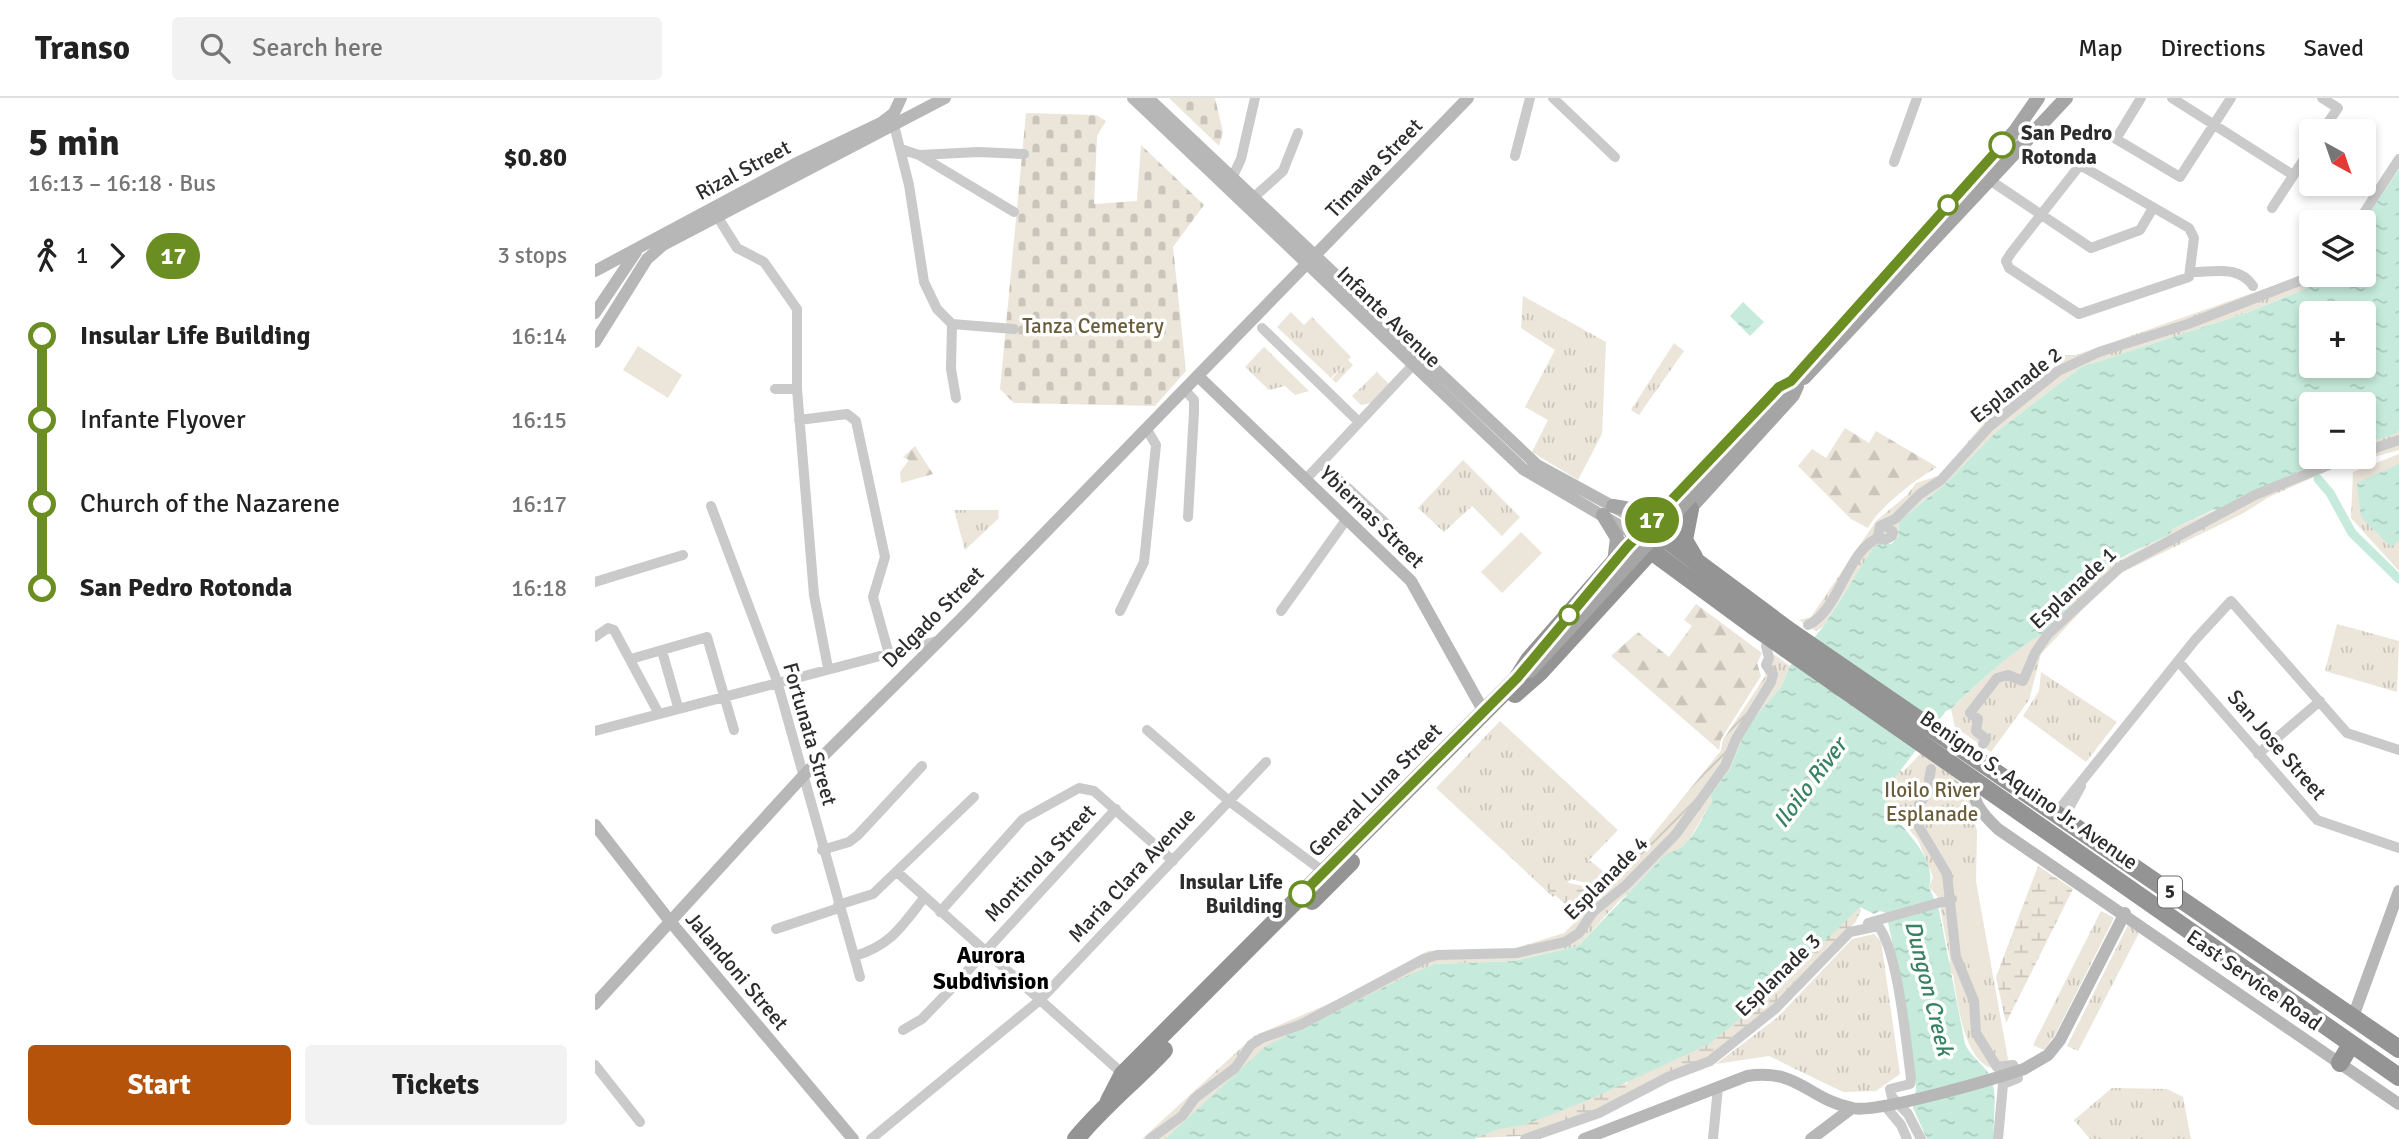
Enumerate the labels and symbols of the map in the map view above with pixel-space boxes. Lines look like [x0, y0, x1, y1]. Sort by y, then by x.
street label: Timawa Street [1320, 113, 1428, 223]
north arrow [2299, 119, 2377, 196]
place label: San Pedro Rotonda [2021, 120, 2112, 170]
marker: San Pedro Rotonda [1989, 132, 2015, 158]
street label: Rizal Street [691, 134, 795, 206]
unlabelled marker [1938, 195, 1958, 215]
street label: Infante Avenue [1332, 261, 1446, 373]
park label: Tanza Cemetery [1022, 313, 1164, 339]
street label: Esplanade 2 [1965, 341, 2067, 429]
street label: Ybiernas Street [1314, 460, 1430, 574]
line badge: 17 [1621, 497, 1683, 543]
street label: Esplanade 1 [2024, 541, 2122, 635]
street label: Delgado Street [877, 561, 989, 673]
unlabelled marker [1559, 605, 1579, 625]
street label: Fortunata Street [777, 660, 843, 808]
street label: San Jose Street [2222, 684, 2332, 806]
street label: Benigno S. Aquino Jr. Avenue [1915, 705, 2143, 875]
street label: General Luna Street [1303, 718, 1447, 862]
water label: Iloilo River [1767, 730, 1855, 834]
park label: Iloilo River Esplanade [1884, 777, 1980, 827]
street label: Montinola Street [979, 799, 1101, 927]
street label: Maria Clara Avenue [1063, 802, 1201, 948]
street label: Esplanade 4 [1558, 830, 1654, 926]
place label: Insular Life Building [1179, 869, 1283, 919]
road number: 5 [2158, 876, 2182, 908]
marker: Insular Life Building [1289, 881, 1315, 907]
street label: Jalandoni Street [680, 907, 794, 1035]
water label: Dungon Creek [1898, 917, 1960, 1061]
street label: East Service Road [2181, 924, 2327, 1036]
street label: Esplanade 3 [1730, 928, 1826, 1022]
district label: Aurora Subdivision [933, 941, 1049, 996]

